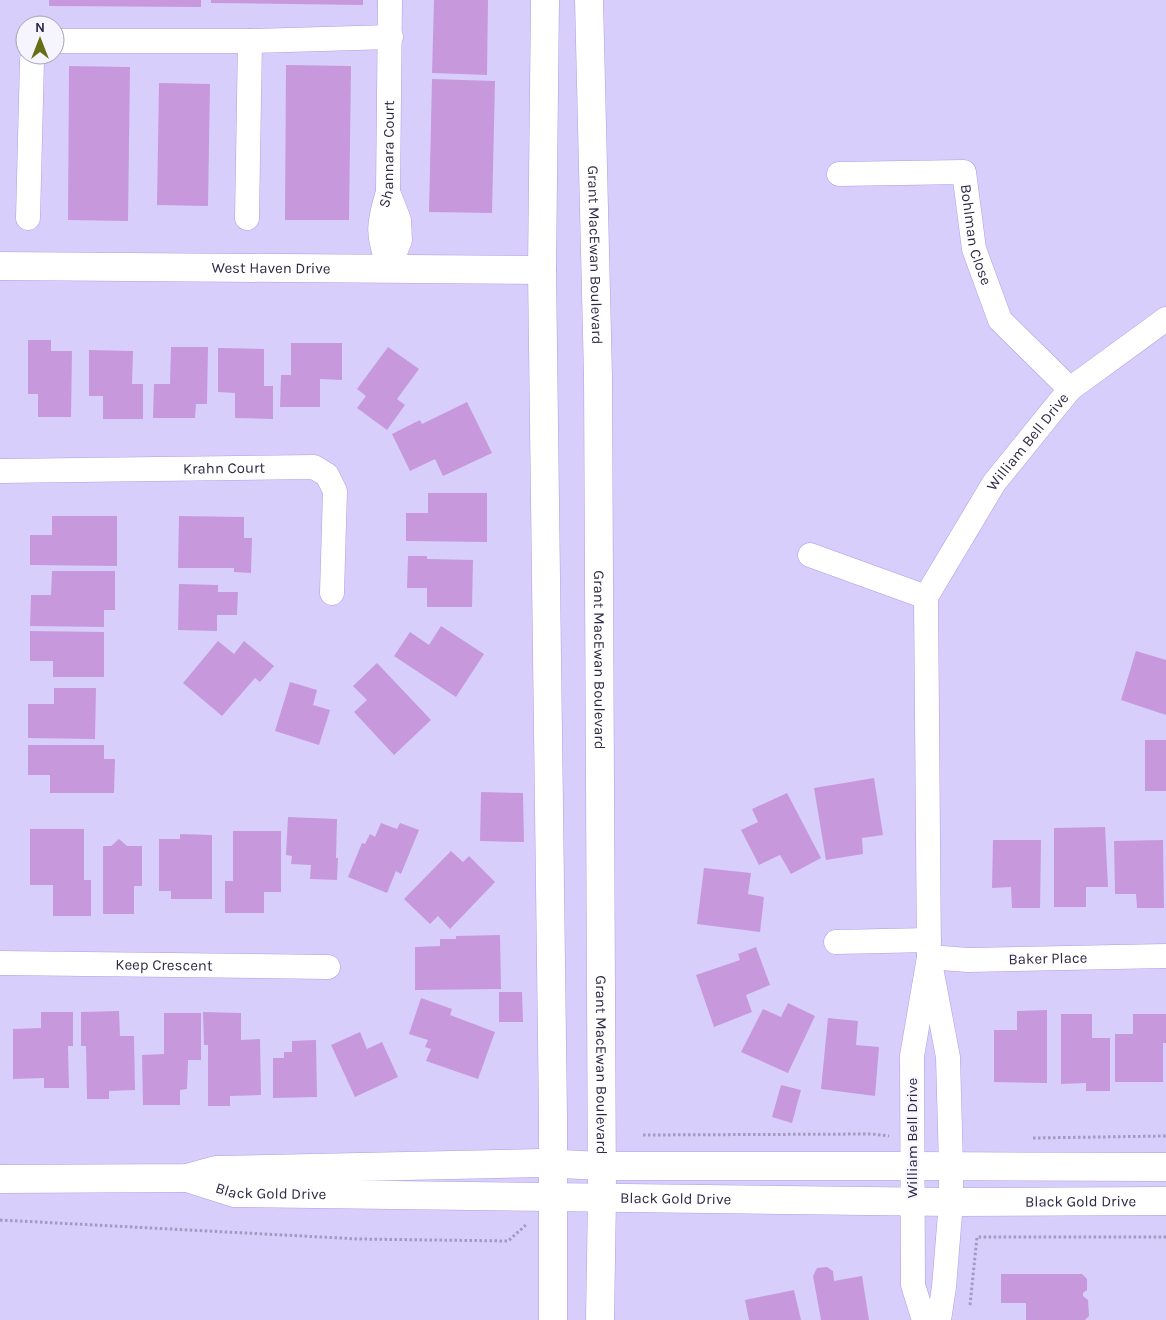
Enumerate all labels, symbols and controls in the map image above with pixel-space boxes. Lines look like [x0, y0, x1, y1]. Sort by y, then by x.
north arrow [15, 15, 65, 65]
text: N [35, 19, 45, 36]
street label: Shannara Court [375, 100, 398, 210]
street label: Grant MacEwan Boulevard [584, 165, 606, 345]
street label: Bohlman Close [957, 183, 995, 288]
street label: West Haven Drive [211, 259, 331, 277]
street label: William Bell Drive [983, 389, 1072, 494]
street label: Krahn Court [183, 459, 265, 478]
street label: Grant MacEwan Boulevard [590, 570, 609, 750]
street label: Baker Place [1008, 949, 1088, 968]
street label: Keep Crescent [115, 955, 213, 975]
street label: Grant MacEwan Boulevard [592, 975, 611, 1155]
street label: William Bell Drive [903, 1078, 921, 1198]
street label: Black Gold Drive [213, 1179, 326, 1203]
street label: Black Gold Drive [620, 1189, 731, 1208]
street label: Black Gold Drive [1025, 1192, 1136, 1211]

